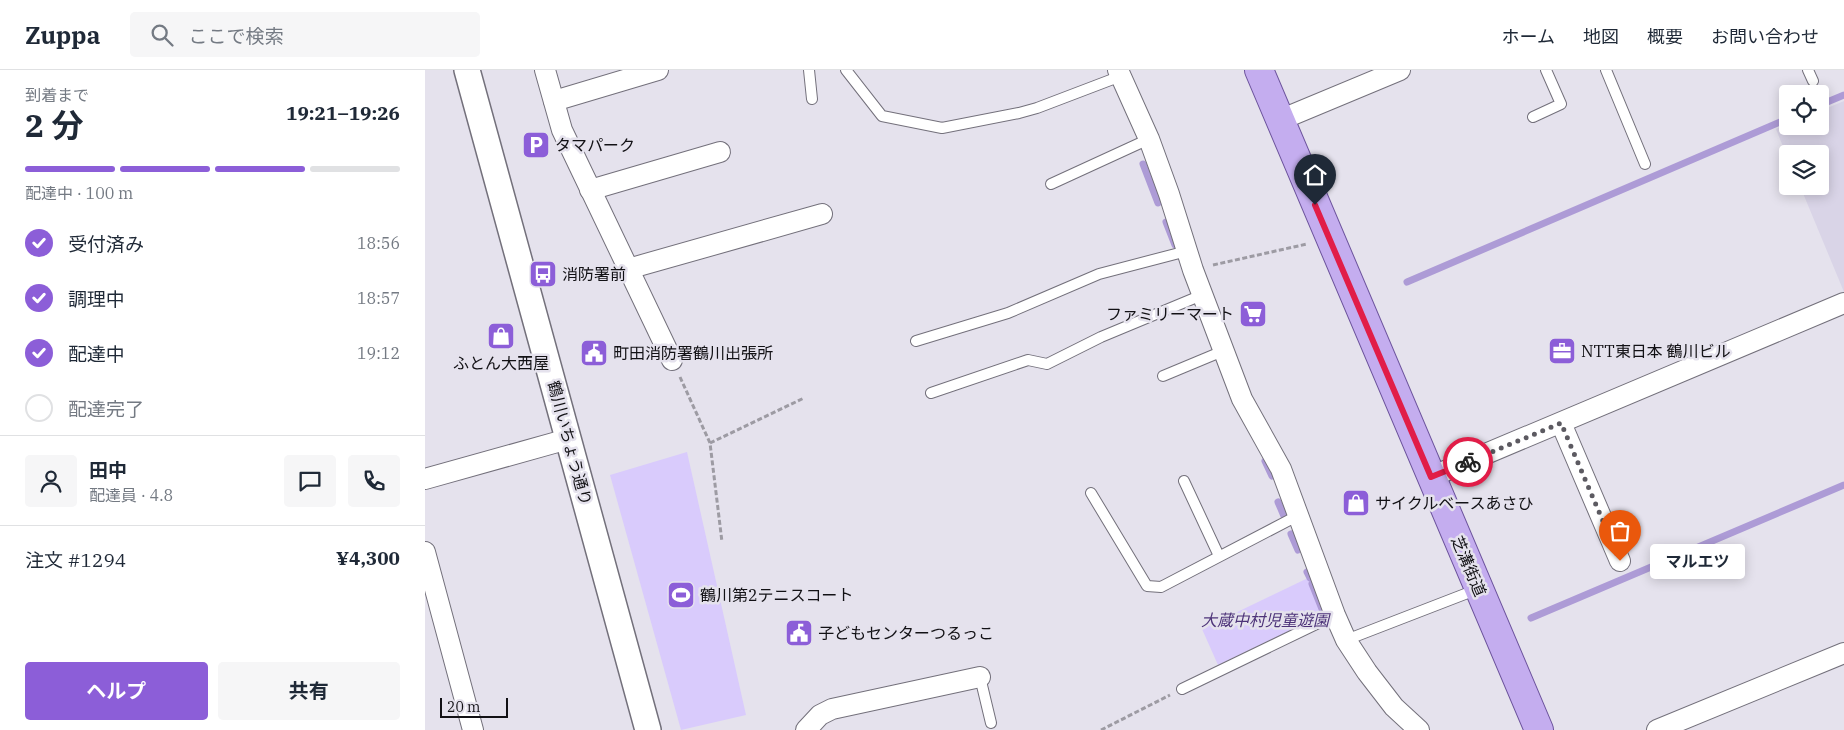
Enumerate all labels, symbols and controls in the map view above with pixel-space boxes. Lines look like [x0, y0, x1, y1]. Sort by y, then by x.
search box [130, 12, 480, 57]
text: Zuppa [25, 19, 100, 51]
icon: search [148, 21, 176, 49]
text: ここで検索 [188, 24, 283, 48]
text: ホーム [1502, 25, 1555, 48]
text: 地図 [1583, 25, 1619, 48]
text: 概要 [1647, 25, 1683, 48]
text: お問い合わせ [1711, 25, 1819, 48]
text: 到着まで [25, 85, 89, 105]
map controls [1779, 85, 1829, 195]
button: locate [1779, 85, 1829, 135]
text: 19:21–19:26 [286, 101, 400, 125]
text: 2 分 [25, 104, 84, 146]
parking icon: タマパーク [521, 130, 551, 160]
place label: タマパーク [555, 135, 635, 155]
button: layers [1779, 145, 1829, 195]
pin [1294, 154, 1336, 205]
icon: home [1301, 161, 1329, 189]
text: 配達中 · 100 m [25, 183, 133, 203]
icon: check [25, 229, 53, 257]
text: 受付済み [68, 232, 144, 256]
text: 18:56 [357, 233, 400, 253]
bus stop icon: 消防署前 [528, 259, 558, 289]
place label: 消防署前 [562, 264, 626, 284]
icon: check [25, 284, 53, 312]
text: 調理中 [68, 287, 125, 311]
text: 18:57 [357, 288, 400, 308]
supermarket icon: ファミリーマート [1238, 299, 1268, 329]
place label: ファミリーマート [1106, 304, 1234, 324]
shop icon: ふとん大西屋 [486, 321, 516, 351]
office icon: NTT東日本 鶴川ビル [1547, 336, 1577, 366]
public building icon: 町田消防署鶴川出張所 [579, 338, 609, 368]
icon: check [25, 339, 53, 367]
place label: NTT東日本 鶴川ビル [1581, 341, 1730, 361]
text: 配達中 [68, 342, 125, 366]
text: 19:12 [357, 343, 400, 363]
place label: 町田消防署鶴川出張所 [613, 343, 773, 363]
place label: ふとん大西屋 [453, 353, 549, 373]
street label: 鶴川いちょう通り [544, 379, 596, 507]
text: 配達完了 [68, 397, 144, 421]
courier [1443, 437, 1493, 487]
icon: bike [1454, 448, 1482, 476]
button: person [25, 455, 77, 507]
button: chat [284, 455, 336, 507]
button: phone [348, 455, 400, 507]
text: 田中 [89, 458, 127, 482]
text: 配達員 · 4.8 [89, 485, 173, 505]
shop icon: サイクルベースあさひ [1341, 488, 1371, 518]
place label: サイクルベースあさひ [1375, 493, 1533, 513]
pin [1599, 510, 1641, 561]
icon: bag [1606, 517, 1634, 545]
street label: 芝溝街道 [1447, 533, 1491, 599]
callout: マルエツ [1650, 544, 1745, 578]
text: ¥4,300 [336, 546, 400, 570]
text: 注文 #1294 [25, 548, 126, 572]
text: マルエツ [1665, 551, 1730, 571]
sports icon: 鶴川第2テニスコート [666, 580, 696, 610]
place label: 鶴川第2テニスコート [700, 585, 854, 605]
park label: 大蔵中村児童遊園 [1201, 610, 1331, 630]
public building icon: 子どもセンターつるっこ [784, 618, 814, 648]
place label: 子どもセンターつるっこ [818, 623, 994, 643]
button: ヘルプ [25, 662, 208, 720]
button: 共有 [218, 662, 400, 720]
scale bar [440, 695, 507, 718]
text: 20 m [447, 698, 480, 716]

